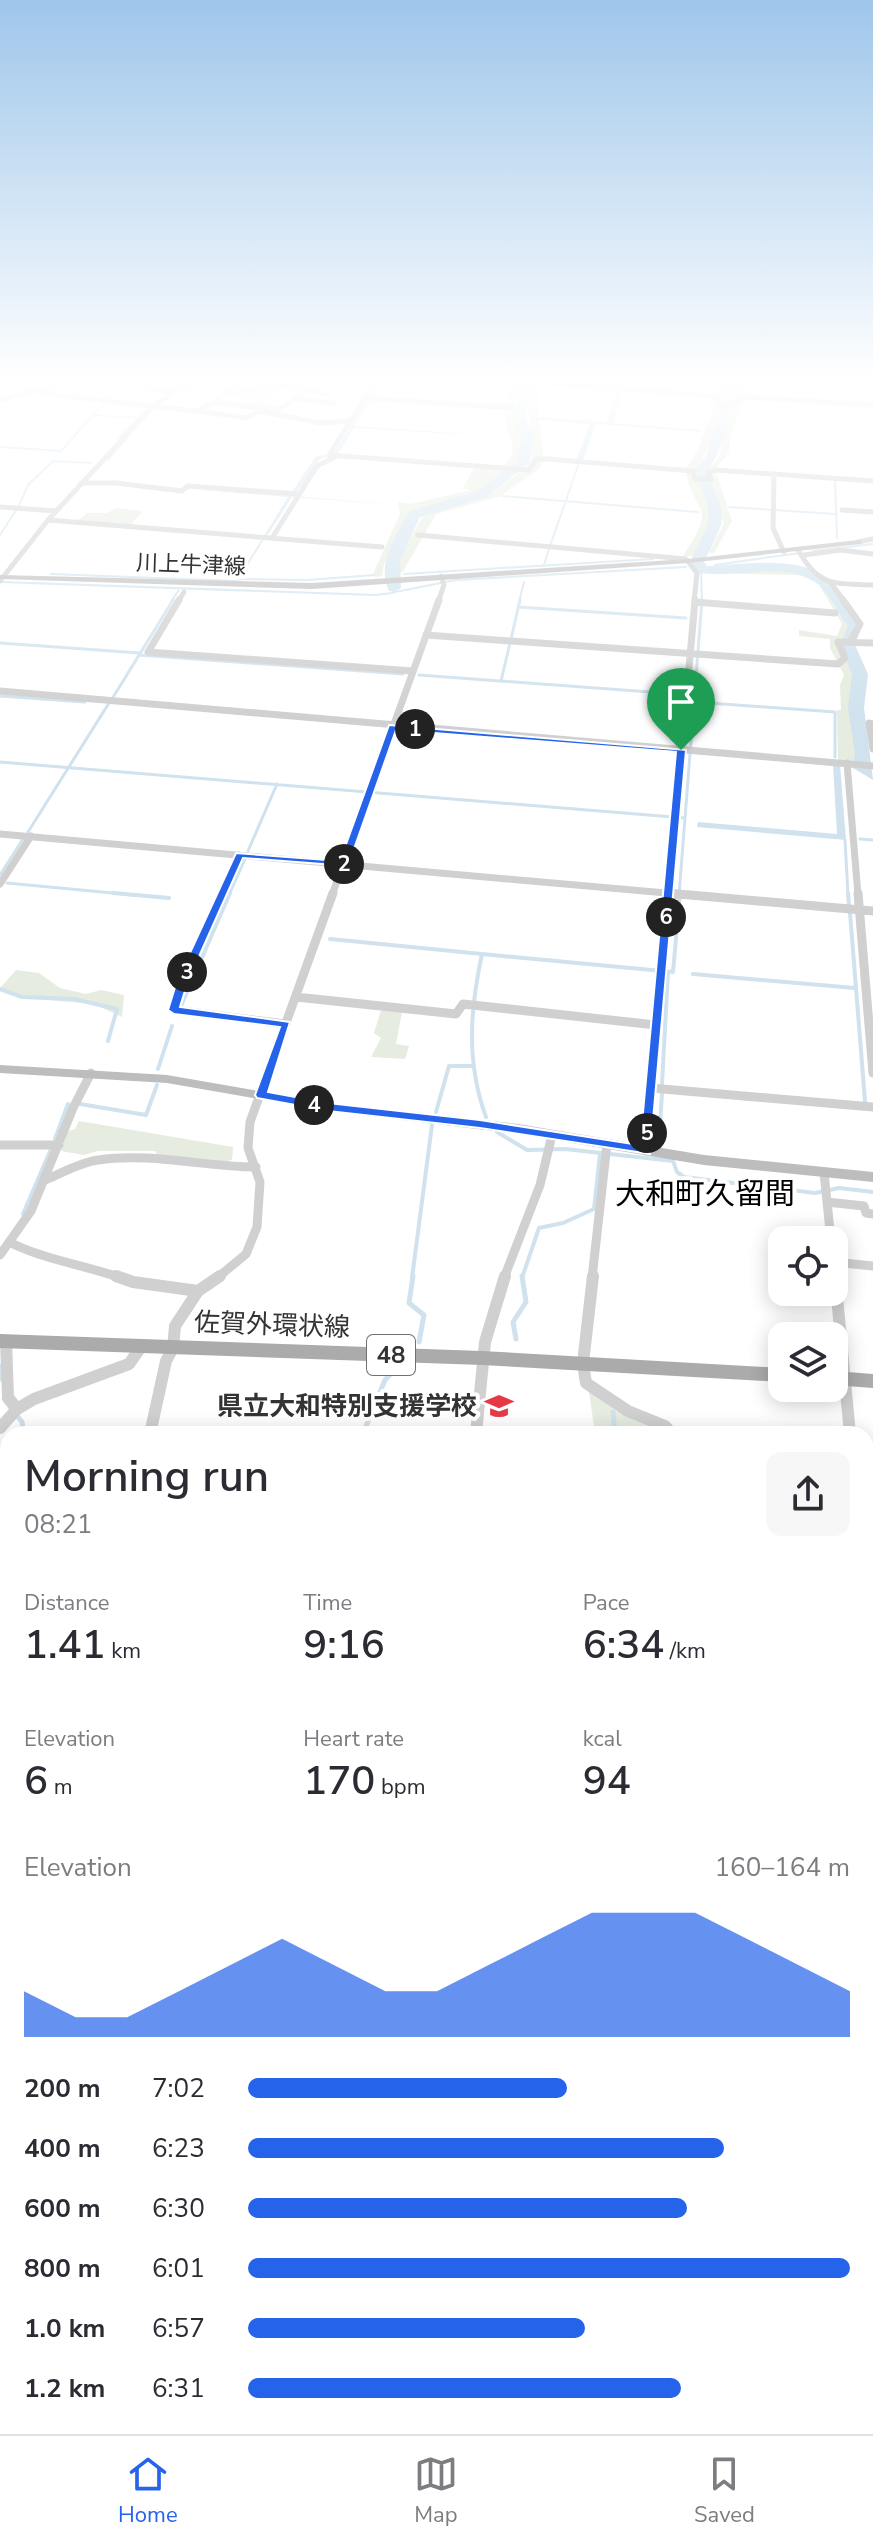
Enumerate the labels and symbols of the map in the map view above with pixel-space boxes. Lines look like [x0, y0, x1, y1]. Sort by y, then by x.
street label: 川上牛津線 [136, 548, 246, 582]
pin [647, 668, 715, 750]
pin: 1 [395, 709, 435, 749]
pin: 2 [324, 844, 364, 884]
pin: 6 [646, 897, 686, 937]
pin: 3 [167, 952, 207, 992]
pin: 4 [294, 1085, 334, 1125]
pin: 5 [627, 1113, 667, 1153]
district label: 大和町久留間 [615, 1174, 795, 1215]
street label: 佐賀外環状線 [193, 1305, 351, 1345]
road number: 48 [367, 1335, 415, 1375]
place label: 県立大和特別支援学校 [217, 1389, 477, 1424]
school or university icon: 県立大和特別支援学校 [484, 1391, 514, 1421]

